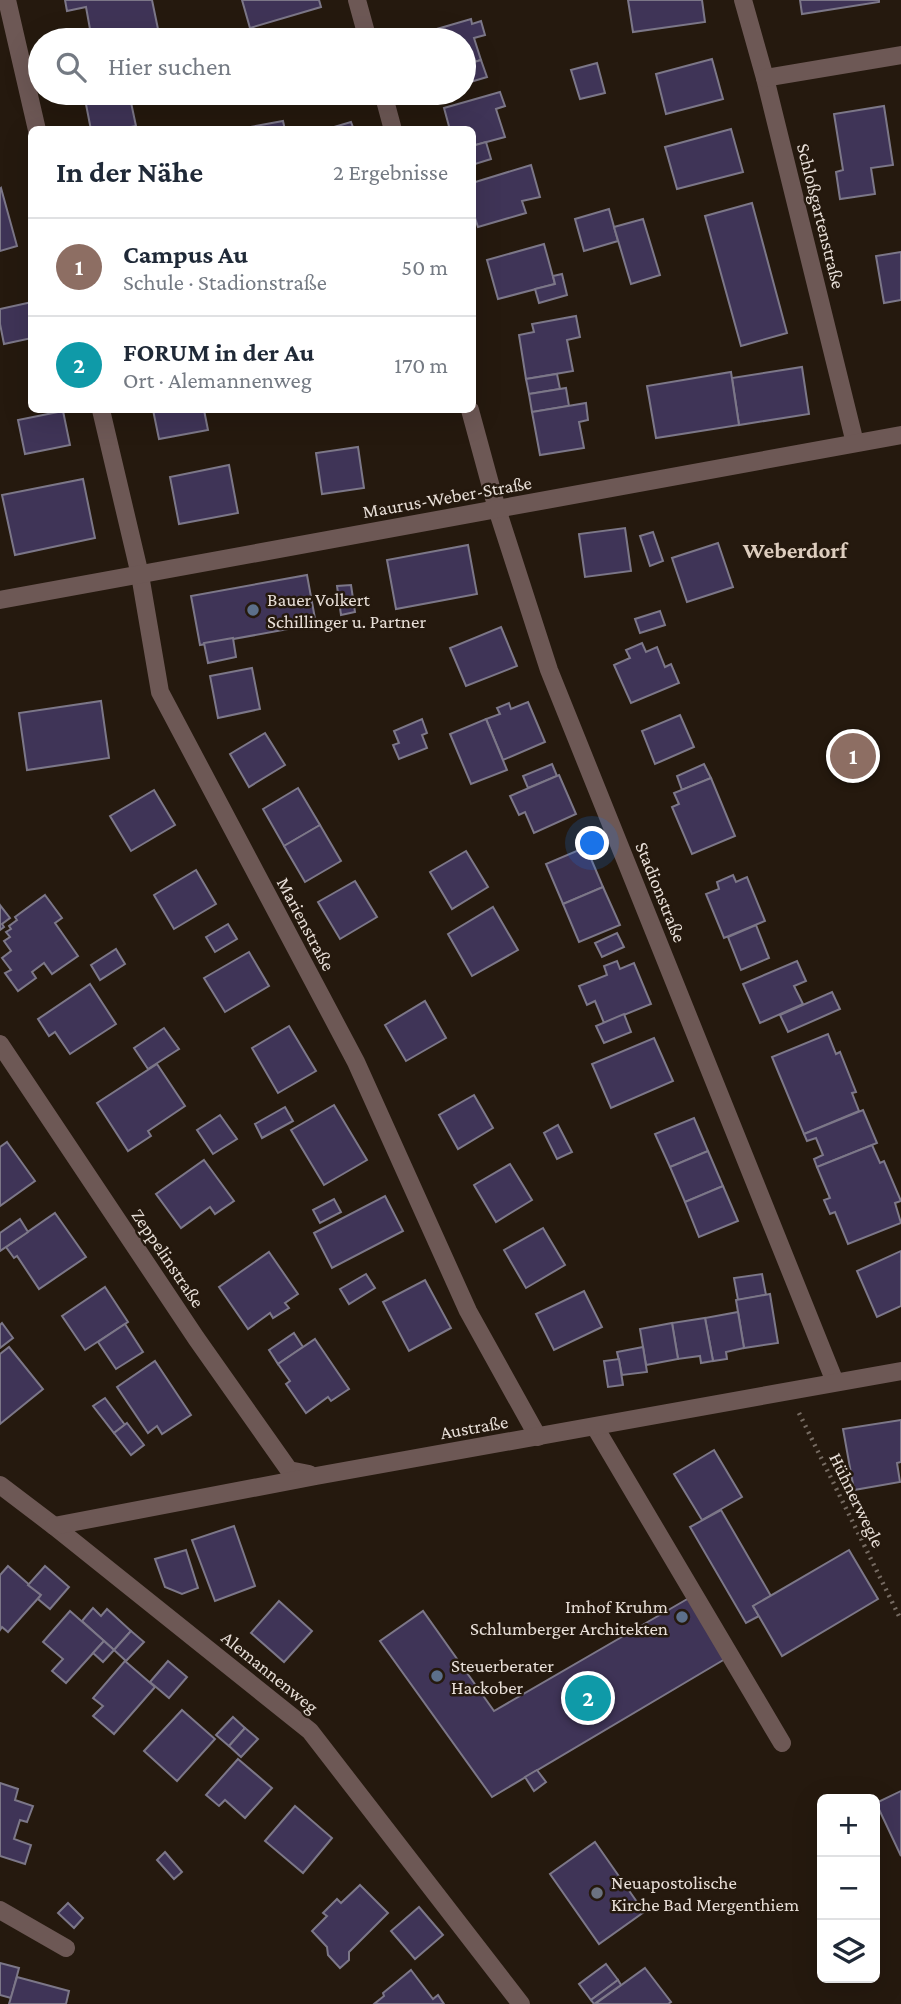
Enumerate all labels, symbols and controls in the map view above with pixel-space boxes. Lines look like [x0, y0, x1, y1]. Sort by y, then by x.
search box [28, 28, 476, 105]
icon: search [52, 48, 90, 86]
text: Hier suchen [108, 52, 231, 81]
street label: Schloßgartenstraße [793, 141, 849, 291]
text: In der Nähe [56, 155, 203, 188]
text: 2 Ergebnisse [333, 159, 448, 185]
text: Campus Au [123, 240, 248, 269]
text: 1 [75, 254, 83, 280]
text: 50 m [401, 254, 448, 280]
text: Schule · Stadionstraße [123, 269, 327, 295]
text: FORUM in der Au [123, 338, 314, 367]
text: 2 [73, 352, 85, 378]
text: 170 m [394, 352, 448, 378]
text: Ort · Alemannenweg [123, 367, 312, 393]
street label: Maurus-Weber-Straße [361, 472, 533, 522]
district label: Weberdorf [742, 537, 849, 563]
place label: Bauer Volkert Schillinger u. Partner [267, 589, 426, 632]
marker: Bauer Volkert Schillinger u. Partner [245, 602, 261, 618]
pin: 1 [830, 730, 876, 782]
your location [575, 826, 609, 860]
street label: Stadionstraße [631, 839, 691, 945]
street label: Marienstraße [273, 874, 339, 974]
street label: Zeppelinstraße [127, 1205, 209, 1311]
street label: Austraße [438, 1411, 510, 1443]
street label: Hühnerwegle [825, 1449, 889, 1551]
place label: Imhof Kruhm Schlumberger Architekten [470, 1596, 668, 1639]
marker: Imhof Kruhm Schlumberger Architekten [674, 1609, 690, 1625]
street label: Alemannenweg [217, 1627, 323, 1717]
place label: Steuerberater Hackober [451, 1655, 554, 1698]
marker: Steuerberater Hackober [429, 1668, 445, 1684]
pin: 2 [565, 1672, 611, 1724]
map controls [817, 1794, 880, 1983]
button: + [817, 1794, 880, 1857]
button: − [817, 1857, 880, 1920]
place label: Neuapostolische Kirche Bad Mergenthiem [611, 1872, 799, 1915]
marker: Neuapostolische Kirche Bad Mergenthiem [589, 1885, 605, 1901]
button: layers [817, 1920, 880, 1983]

